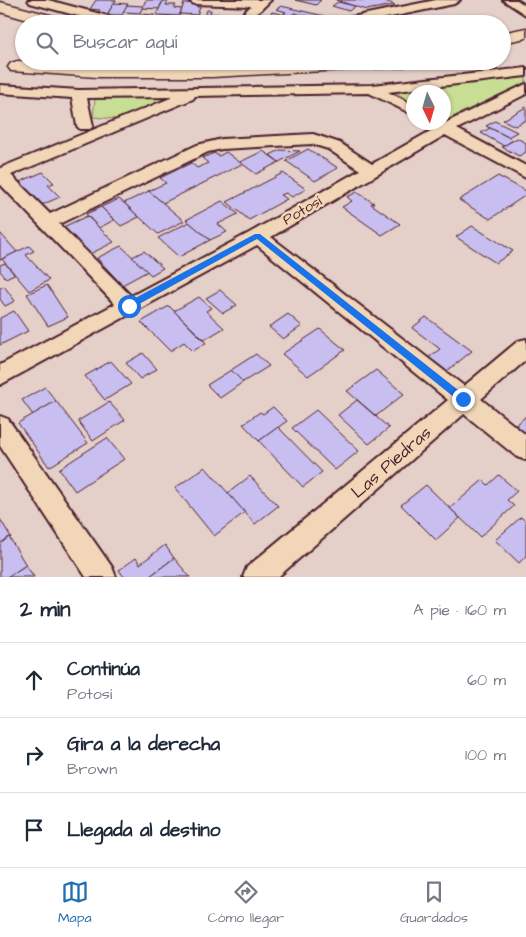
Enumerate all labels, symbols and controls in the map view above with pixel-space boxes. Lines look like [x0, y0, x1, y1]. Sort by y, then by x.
search box [15, 15, 511, 70]
icon: search [33, 29, 61, 57]
text: Buscar aquí [73, 29, 177, 56]
north arrow [406, 85, 451, 130]
street label: Potosí [279, 190, 326, 230]
route start [118, 295, 141, 318]
route end [452, 388, 475, 411]
street label: Las Piedras [346, 420, 437, 504]
text: 2 min [20, 595, 70, 624]
text: A pie · 160 m [413, 599, 506, 621]
text: Continúa [67, 656, 140, 683]
icon: ahead [20, 666, 48, 694]
text: 60 m [467, 669, 506, 691]
text: Potosí [67, 683, 112, 705]
text: Gira a la derecha [67, 731, 220, 758]
icon: right [20, 741, 48, 769]
text: 100 m [465, 744, 506, 766]
text: Brown [67, 758, 117, 780]
icon: arrive [20, 816, 48, 844]
text: Llegada al destino [67, 817, 220, 844]
tab: Mapa [58, 878, 92, 928]
tab: Cómo llegar [208, 878, 284, 928]
tab: Guardados [400, 878, 468, 928]

